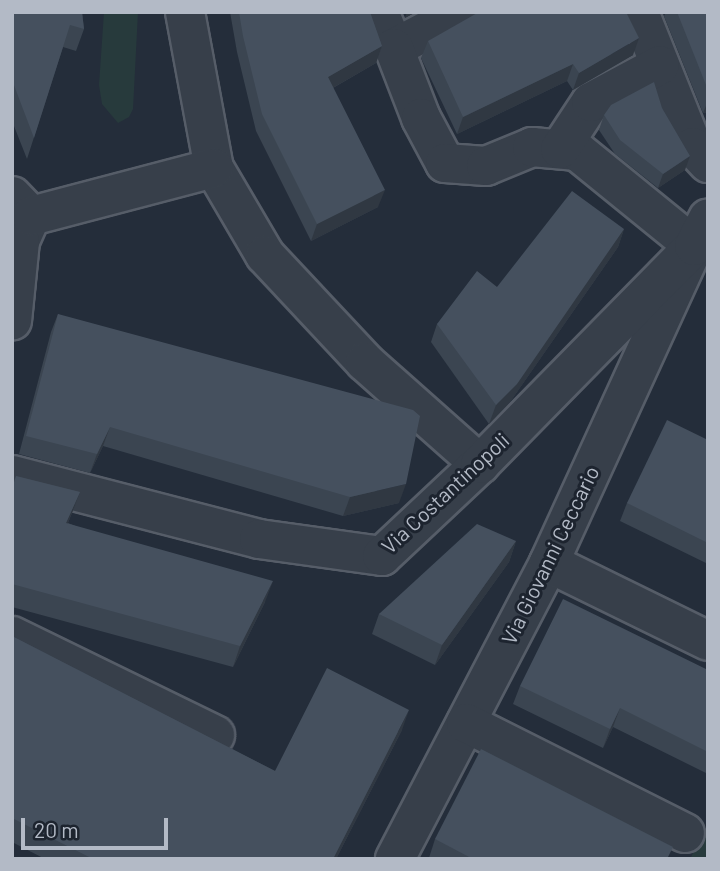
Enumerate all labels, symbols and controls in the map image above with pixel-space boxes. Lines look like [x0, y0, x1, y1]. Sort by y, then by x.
street label: Via Costantinopoli [376, 427, 514, 559]
street label: Via Giovanni Ceccario [496, 462, 604, 648]
scale bar [24, 804, 172, 848]
text: 20 m [34, 817, 79, 842]

